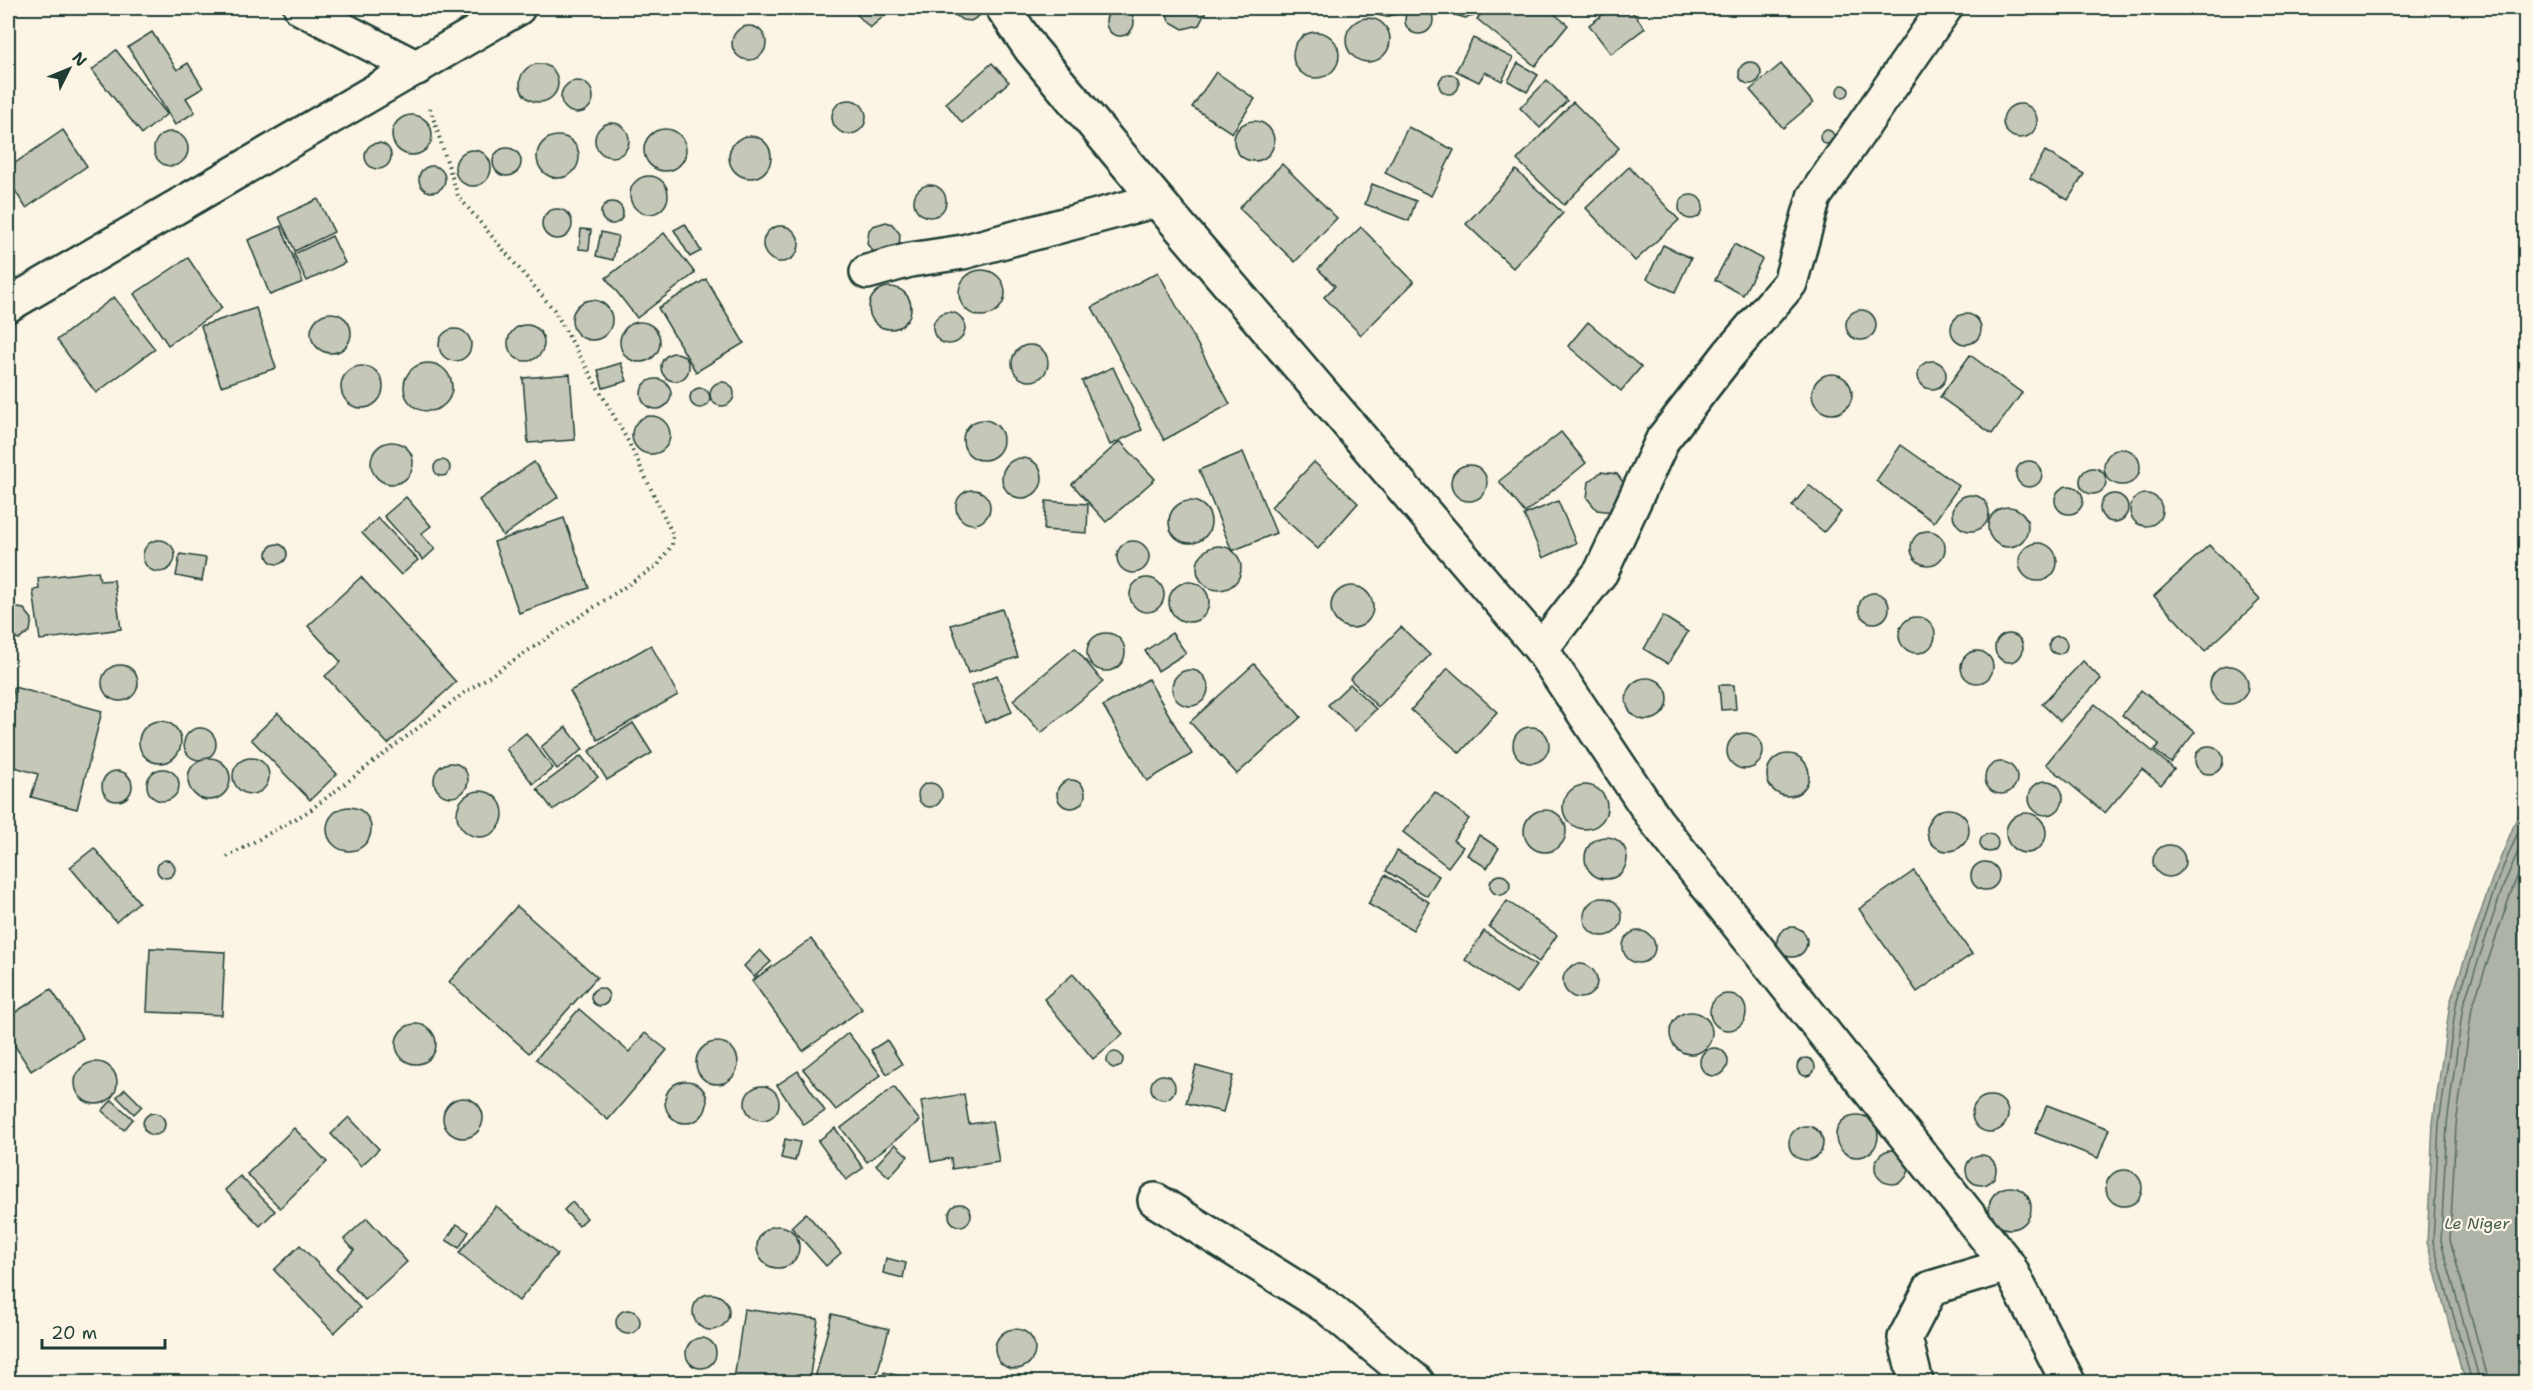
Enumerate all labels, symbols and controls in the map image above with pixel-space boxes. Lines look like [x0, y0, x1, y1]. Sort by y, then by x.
north arrow [39, 39, 99, 99]
text: N [68, 47, 92, 71]
water label: Le Niger [2444, 1213, 2510, 1234]
scale bar [42, 1312, 165, 1350]
text: 20 m [51, 1321, 97, 1345]

